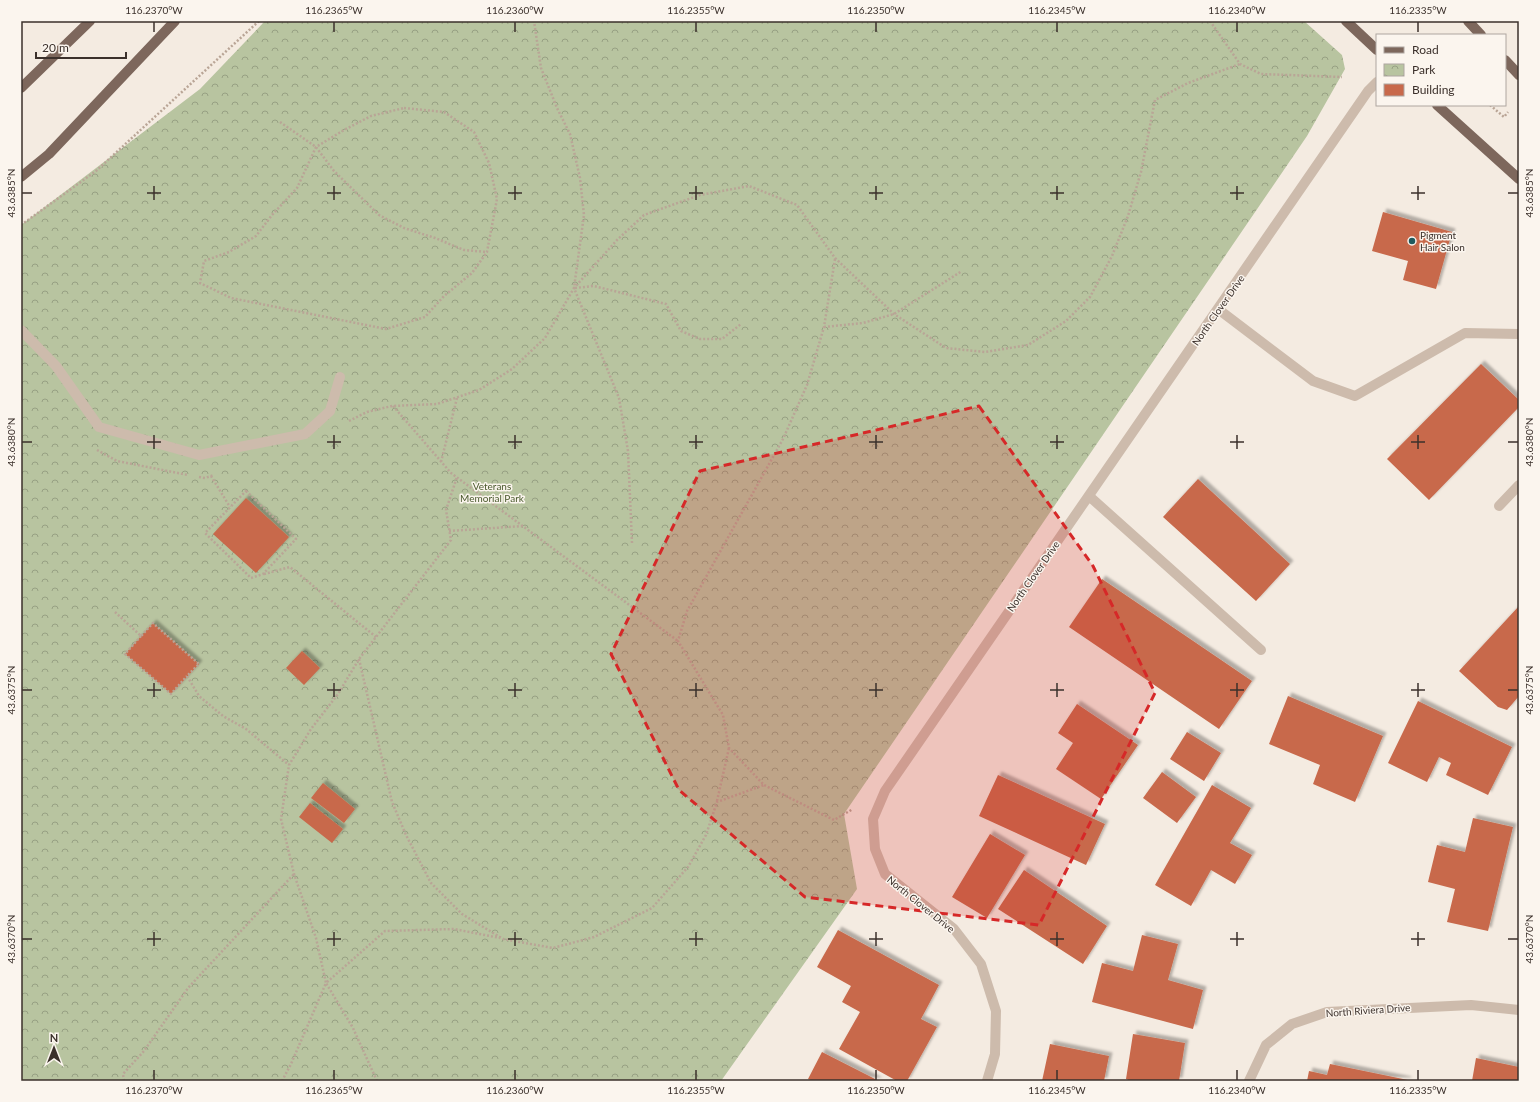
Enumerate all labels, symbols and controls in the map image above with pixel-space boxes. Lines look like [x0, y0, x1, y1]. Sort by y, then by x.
text: 116.2370°W [125, 4, 183, 16]
text: 116.2365°W [305, 4, 363, 16]
text: 116.2360°W [486, 4, 544, 16]
text: 116.2355°W [667, 4, 725, 16]
text: 116.2350°W [847, 4, 905, 16]
text: 116.2345°W [1028, 4, 1086, 16]
text: 116.2340°W [1208, 4, 1266, 16]
text: 116.2335°W [1389, 4, 1447, 16]
scale bar [36, 34, 126, 60]
legend [1376, 34, 1506, 106]
text: 20 m [42, 40, 69, 55]
text: Road [1412, 42, 1439, 57]
text: Park [1412, 62, 1436, 77]
text: Building [1412, 82, 1455, 97]
text: 43.6385°N [5, 169, 17, 217]
text: 43.6385°N [1523, 169, 1535, 217]
place label: Pigment Hair Salon [1420, 229, 1465, 253]
marker: Pigment Hair Salon [1407, 236, 1417, 246]
street label: North Clover Drive [1189, 272, 1247, 348]
text: 43.6380°N [5, 418, 17, 466]
text: 43.6380°N [1523, 418, 1535, 466]
park label: Veterans Memorial Park [460, 480, 525, 504]
street label: North Clover Drive [1004, 538, 1062, 614]
text: 43.6375°N [5, 666, 17, 714]
text: 43.6375°N [1523, 666, 1535, 714]
street label: North Clover Drive [885, 873, 957, 935]
text: 43.6370°N [5, 915, 17, 963]
text: 43.6370°N [1523, 915, 1535, 963]
street label: North Riviera Drive [1325, 1001, 1411, 1019]
north arrow [34, 1028, 74, 1068]
text: N [50, 1031, 58, 1044]
text: 116.2370°W [125, 1084, 183, 1096]
text: 116.2365°W [305, 1084, 363, 1096]
text: 116.2360°W [486, 1084, 544, 1096]
text: 116.2355°W [667, 1084, 725, 1096]
text: 116.2350°W [847, 1084, 905, 1096]
text: 116.2345°W [1028, 1084, 1086, 1096]
text: 116.2340°W [1208, 1084, 1266, 1096]
text: 116.2335°W [1389, 1084, 1447, 1096]

